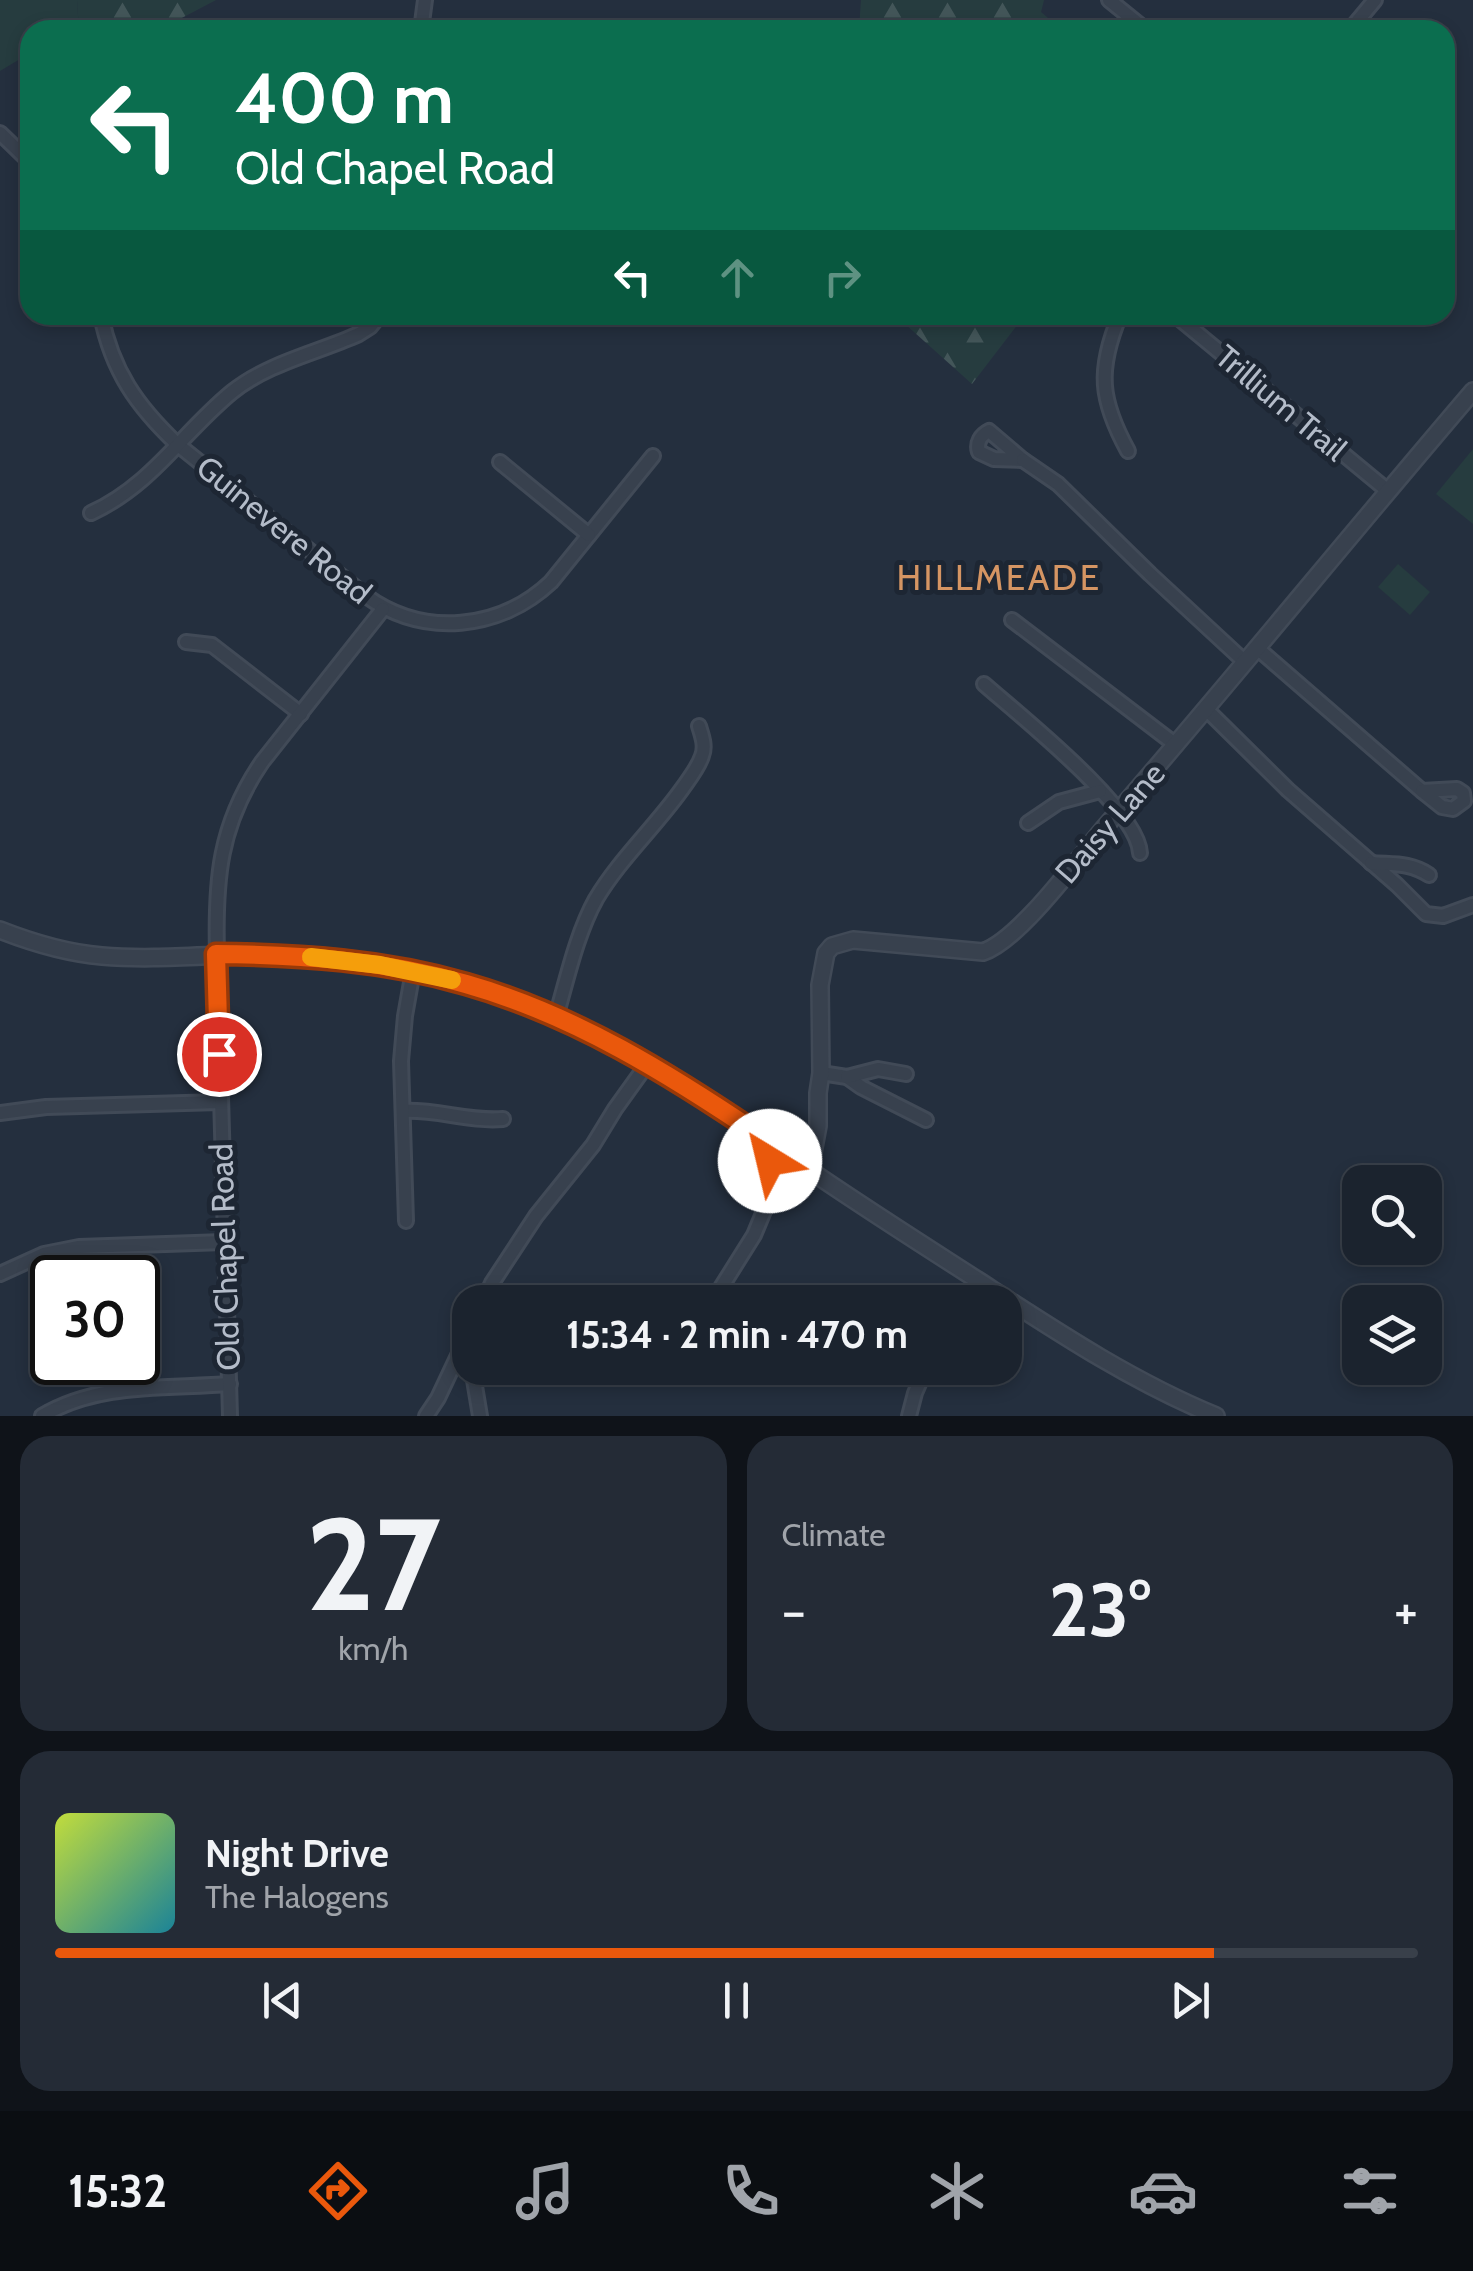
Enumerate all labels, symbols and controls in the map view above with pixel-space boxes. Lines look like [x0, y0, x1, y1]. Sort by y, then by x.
text: 400 m [235, 55, 454, 141]
icon: left [70, 60, 200, 190]
text: Old Chapel Road [235, 141, 555, 195]
icon: left [605, 250, 660, 305]
icon: ahead [710, 250, 765, 305]
icon: right [815, 250, 870, 305]
street label: Trillium Trail [1208, 337, 1355, 469]
street label: Guinevere Road [189, 447, 380, 612]
district label: HILLMEADE [896, 556, 1102, 599]
street label: Daisy Lane [1047, 754, 1173, 891]
pin [177, 1012, 262, 1097]
icon: arrive [192, 1027, 247, 1082]
position arrow [718, 1109, 822, 1213]
street label: Old Chapel Road [201, 1143, 248, 1371]
map controls [1342, 1165, 1442, 1385]
button: search [1342, 1165, 1442, 1265]
speed limit sign: 30 [30, 1255, 160, 1385]
button: layers [1342, 1285, 1442, 1385]
text: 15:34 · 2 min · 470 m [566, 1311, 908, 1358]
text: 27 [306, 1485, 441, 1643]
text: Climate [782, 1515, 886, 1554]
text: 23° [1049, 1564, 1151, 1655]
text: − [782, 1577, 806, 1644]
text: + [1394, 1577, 1418, 1644]
text: km/h [338, 1629, 408, 1668]
text: Night Drive [205, 1830, 389, 1877]
text: The Halogens [205, 1877, 389, 1916]
icon: previous [255, 1973, 310, 2028]
icon: pause [709, 1973, 764, 2028]
icon: next [1163, 1973, 1218, 2028]
icon: directions [303, 2156, 373, 2226]
icon: music [510, 2156, 580, 2226]
icon: phone [716, 2156, 786, 2226]
icon: climate [922, 2156, 992, 2226]
icon: car [1128, 2156, 1198, 2226]
icon: filters [1335, 2156, 1405, 2226]
text: 15:32 [68, 2164, 167, 2218]

